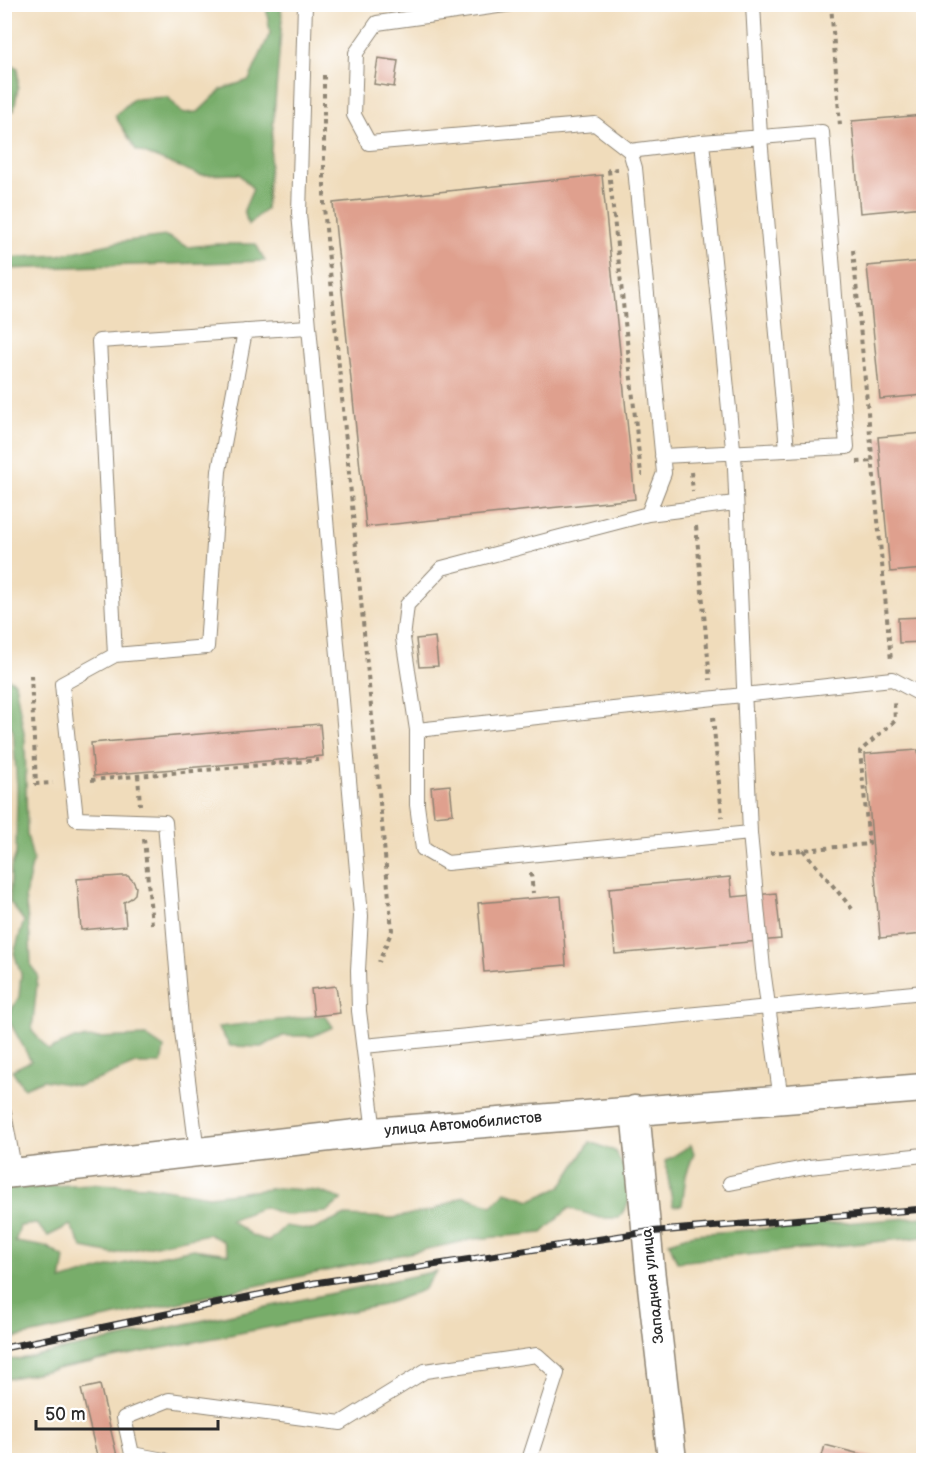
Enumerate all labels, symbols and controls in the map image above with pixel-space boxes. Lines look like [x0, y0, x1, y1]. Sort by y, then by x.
street label: улица Автомобилистов [384, 1108, 543, 1140]
street label: Западная улица [637, 1227, 668, 1344]
scale bar [36, 1393, 218, 1431]
text: 50 m [45, 1404, 86, 1425]

